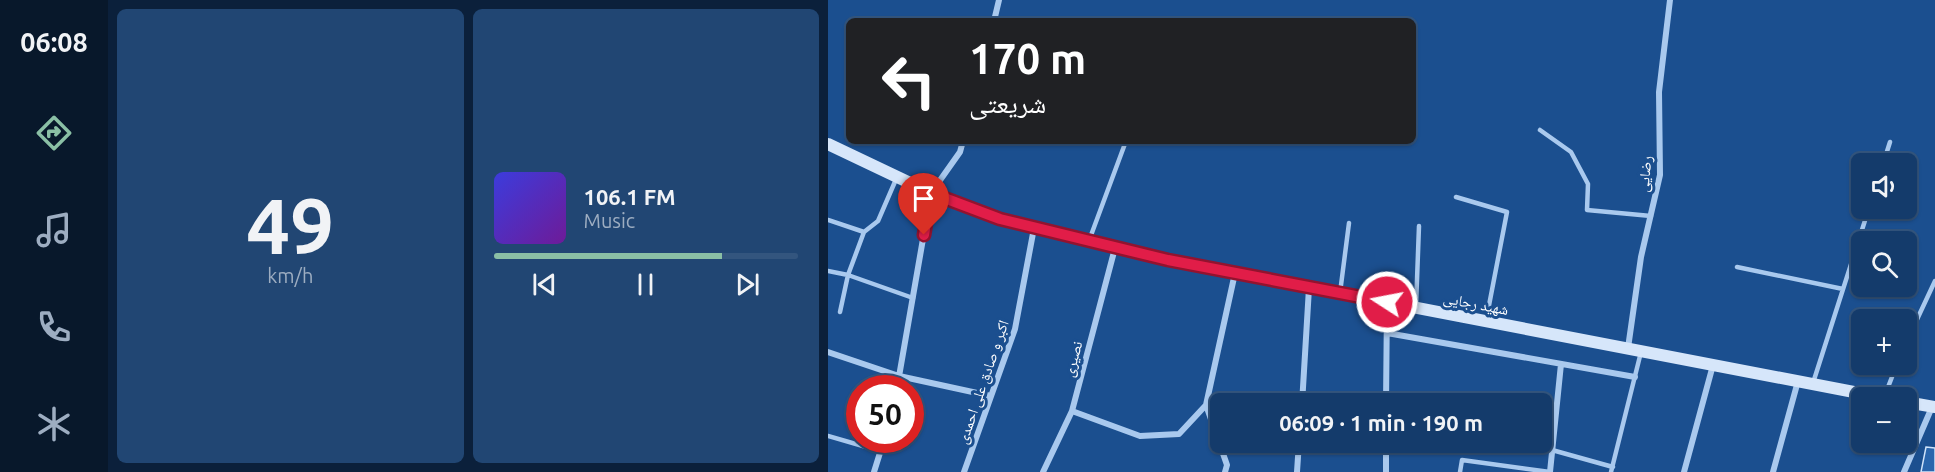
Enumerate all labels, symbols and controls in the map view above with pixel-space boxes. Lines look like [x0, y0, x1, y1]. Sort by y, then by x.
text: 06:08 [20, 27, 88, 57]
text: 170 m [969, 35, 1086, 82]
icon: left [870, 42, 948, 120]
text: شریعتی [969, 88, 1046, 118]
icon: directions [33, 112, 75, 154]
map controls [1851, 153, 1917, 453]
button: sound [1851, 153, 1917, 219]
street label: رضایی [1634, 155, 1657, 193]
pin [898, 173, 949, 235]
text: 49 [246, 181, 334, 269]
icon: arrive [907, 182, 940, 215]
text: 106.1 FM [584, 184, 676, 209]
icon: music [33, 209, 75, 251]
text: Music [584, 209, 635, 232]
button: search [1851, 231, 1917, 297]
text: km/h [267, 264, 313, 287]
icon: previous [528, 268, 561, 301]
icon: pause [629, 268, 662, 301]
icon: next [731, 268, 764, 301]
position arrow [1355, 270, 1419, 334]
street label: شهید رجایی [1442, 289, 1510, 320]
icon: phone [33, 306, 75, 348]
button: + [1851, 309, 1917, 375]
street label: اکبر و صادق علی احمدی [953, 318, 1014, 447]
street label: نصیری [1060, 339, 1087, 379]
speed limit sign: 50 [846, 375, 924, 453]
button: − [1851, 387, 1917, 453]
icon: climate [33, 403, 75, 445]
text: 06:09 · 1 min · 190 m [1279, 410, 1483, 435]

